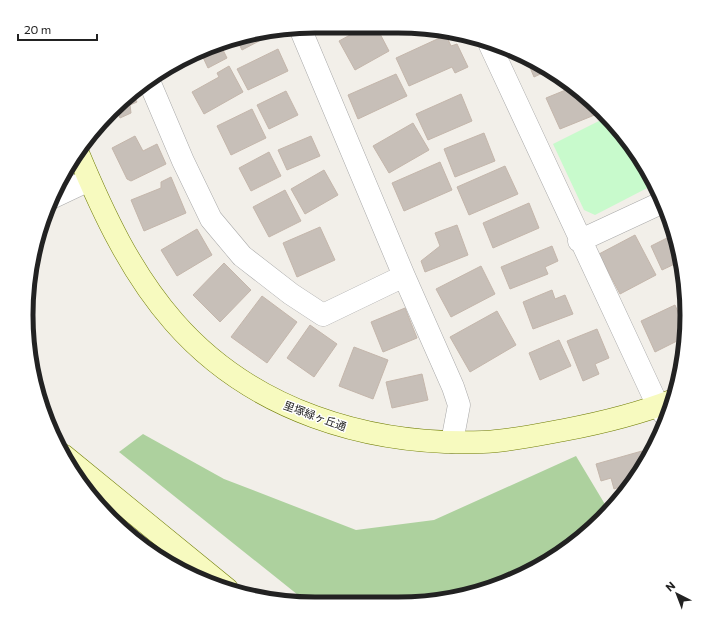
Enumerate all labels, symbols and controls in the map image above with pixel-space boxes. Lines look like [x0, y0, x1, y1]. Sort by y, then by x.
scale bar [18, 16, 97, 42]
text: 20 m [24, 22, 51, 36]
street label: 里塚緑ヶ丘通 [282, 398, 348, 433]
north arrow [657, 574, 697, 614]
text: N [663, 579, 677, 594]

